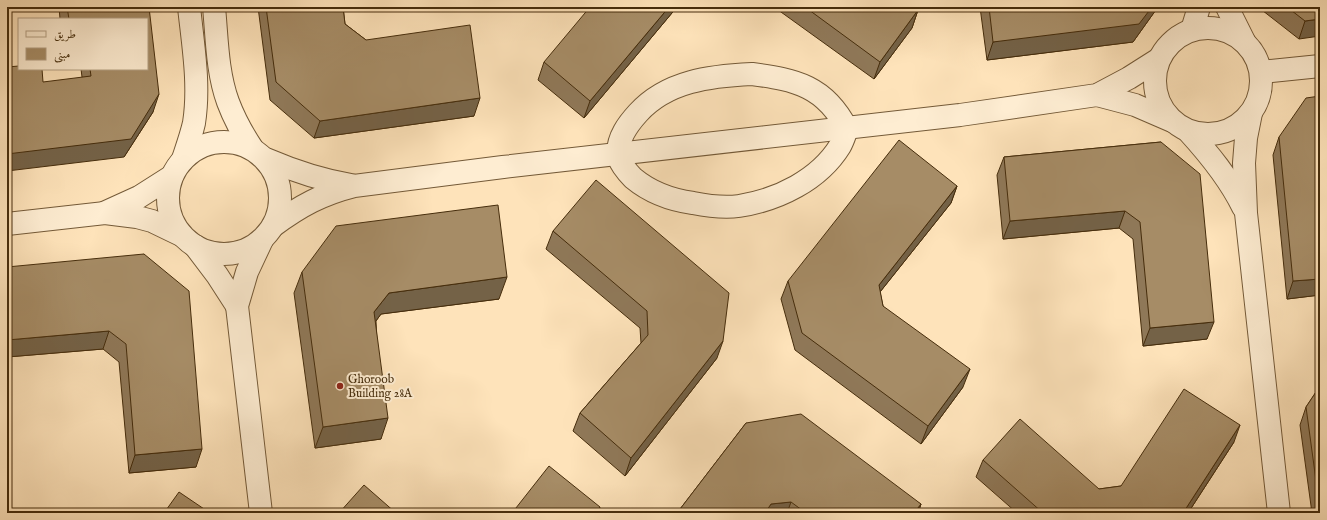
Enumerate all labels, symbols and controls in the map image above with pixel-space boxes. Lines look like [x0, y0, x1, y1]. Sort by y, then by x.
legend [18, 18, 148, 70]
text: طريق [54, 27, 76, 42]
text: مبنى [54, 47, 70, 63]
place label: Ghoroob Building 28A [348, 372, 413, 401]
marker: Ghoroob Building 28A [335, 381, 345, 391]

